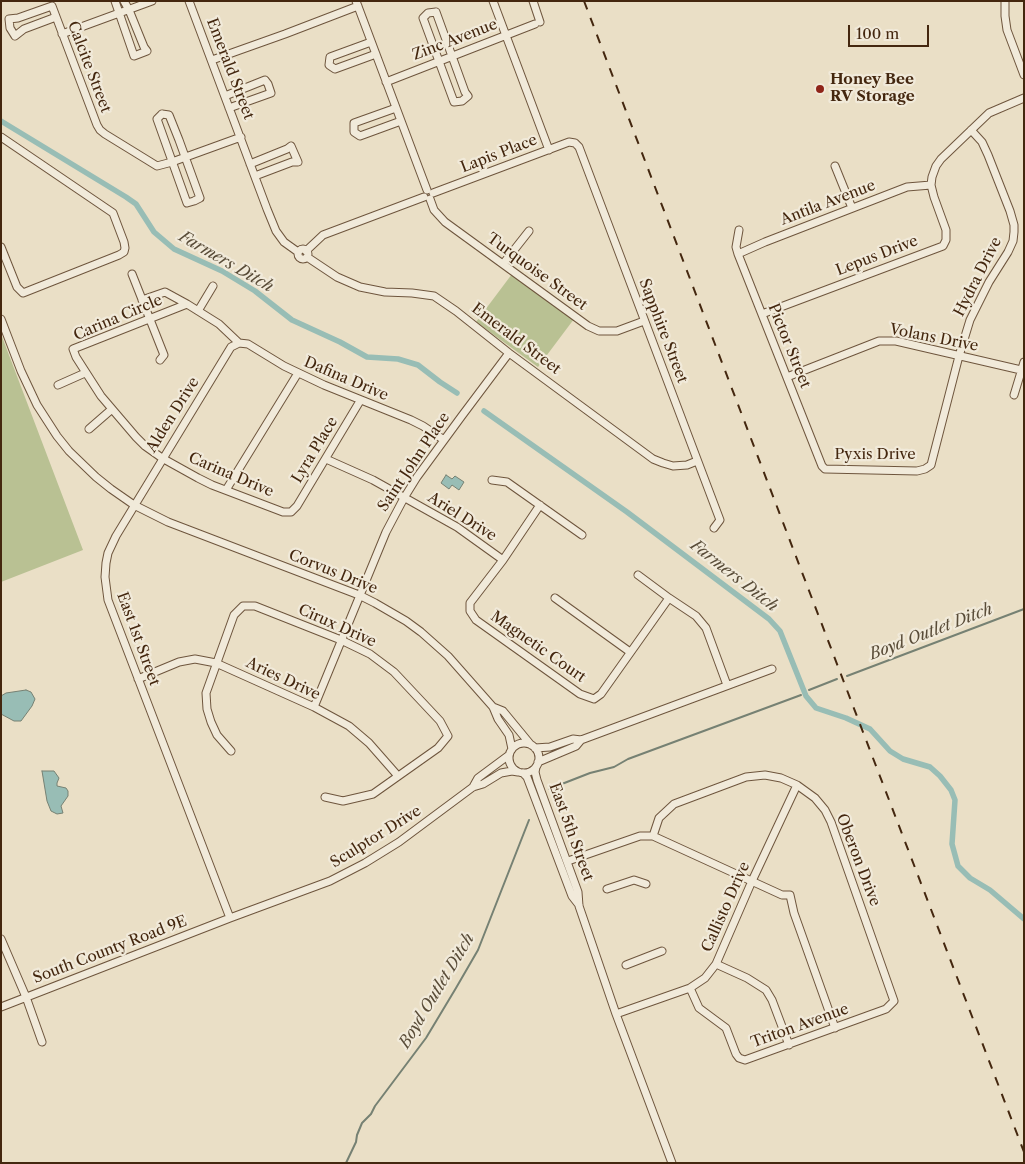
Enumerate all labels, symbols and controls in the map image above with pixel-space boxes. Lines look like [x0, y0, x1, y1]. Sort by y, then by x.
scale bar [850, 15, 931, 47]
street label: Emerald Street [202, 16, 258, 122]
street label: Zinc Avenue [410, 16, 500, 64]
street label: Calcite Street [63, 19, 115, 115]
text: 100 m [856, 24, 899, 43]
place label: Honey Bee RV Storage [830, 71, 915, 106]
marker: Honey Bee RV Storage [814, 83, 826, 95]
street label: Lapis Place [458, 131, 540, 177]
street label: Antila Avenue [778, 177, 878, 229]
water label: Farmers Ditch [175, 227, 277, 297]
street label: Turquoise Street [483, 230, 591, 314]
street label: Lepus Drive [834, 232, 920, 280]
street label: Hydra Drive [950, 234, 1006, 320]
street label: Sapphire Street [635, 276, 691, 386]
street label: Carina Circle [71, 291, 165, 345]
street label: Emerald Street [468, 300, 564, 378]
street label: Pictor Street [764, 301, 814, 391]
street label: Volans Drive [888, 321, 980, 355]
street label: Dafina Drive [301, 353, 391, 405]
street label: Alden Drive [143, 374, 203, 456]
street label: Saint John Place [374, 409, 454, 515]
street label: Lyra Place [288, 414, 342, 486]
street label: Pyxis Drive [834, 446, 916, 464]
street label: Carina Drive [186, 449, 276, 501]
street label: Ariel Drive [424, 489, 500, 545]
water label: Farmers Ditch [686, 536, 782, 616]
street label: Corvus Drive [286, 546, 380, 598]
street label: East 1st Street [113, 590, 163, 688]
water label: Boyd Outlet Ditch [867, 600, 995, 664]
street label: Cirux Drive [295, 601, 379, 651]
street label: Magnetic Court [487, 608, 589, 686]
street label: Aries Drive [243, 654, 323, 704]
street label: East 5th Street [545, 780, 597, 884]
street label: Sculptor Drive [327, 802, 425, 872]
street label: Oberon Drive [832, 811, 884, 909]
street label: Callisto Drive [698, 859, 754, 955]
street label: South County Road 9E [31, 912, 189, 988]
water label: Boyd Outlet Ditch [395, 930, 479, 1052]
street label: Triton Avenue [749, 1000, 851, 1052]

